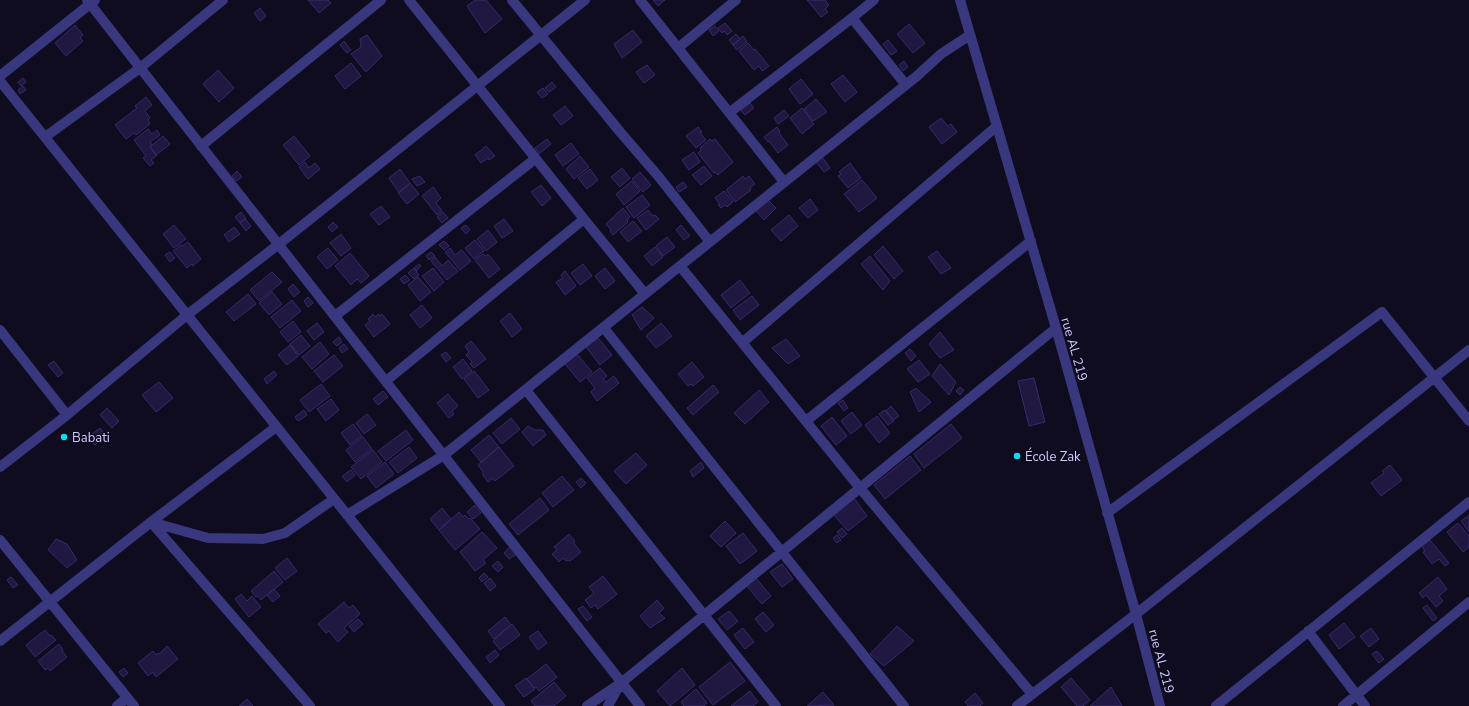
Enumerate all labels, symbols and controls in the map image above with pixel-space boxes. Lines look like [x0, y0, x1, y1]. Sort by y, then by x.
street label: rue AL 219 [1056, 315, 1092, 383]
place label: Babati [72, 429, 110, 447]
marker: Babati [59, 432, 69, 442]
place label: École Zak [1025, 447, 1081, 466]
marker: École Zak [1012, 451, 1022, 461]
street label: rue AL 219 [1144, 627, 1178, 695]

